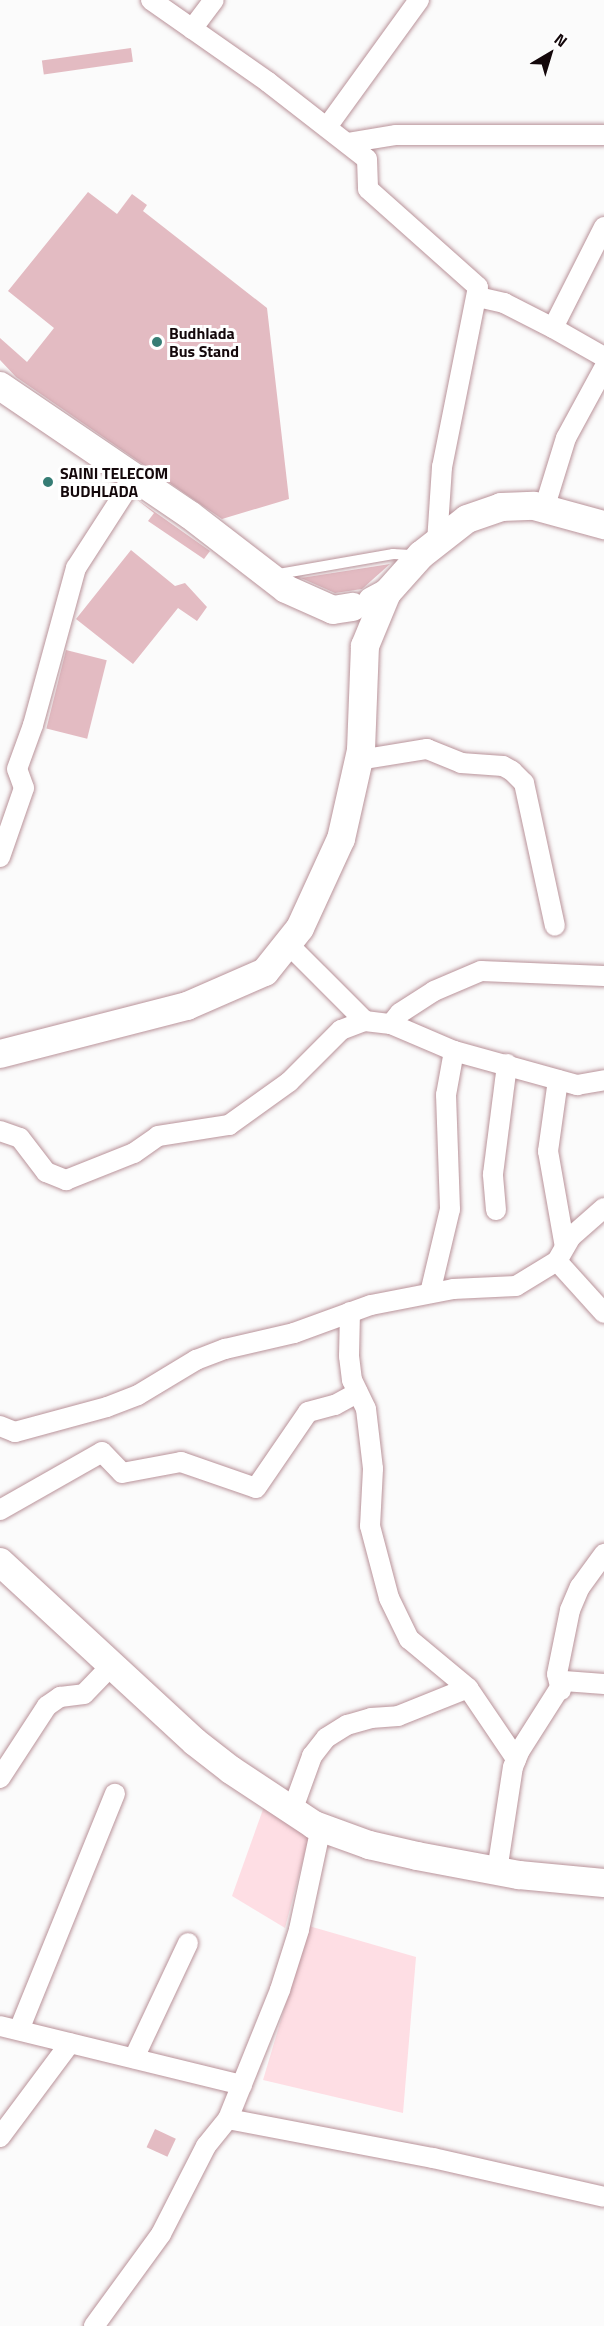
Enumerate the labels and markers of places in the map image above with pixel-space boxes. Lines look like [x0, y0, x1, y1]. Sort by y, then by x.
place label: Budhlada Bus Stand [169, 323, 239, 361]
marker: Budhlada Bus Stand [150, 335, 164, 349]
place label: SAINI TELECOM BUDHLADA [60, 463, 168, 501]
marker: SAINI TELECOM BUDHLADA [41, 475, 55, 489]

